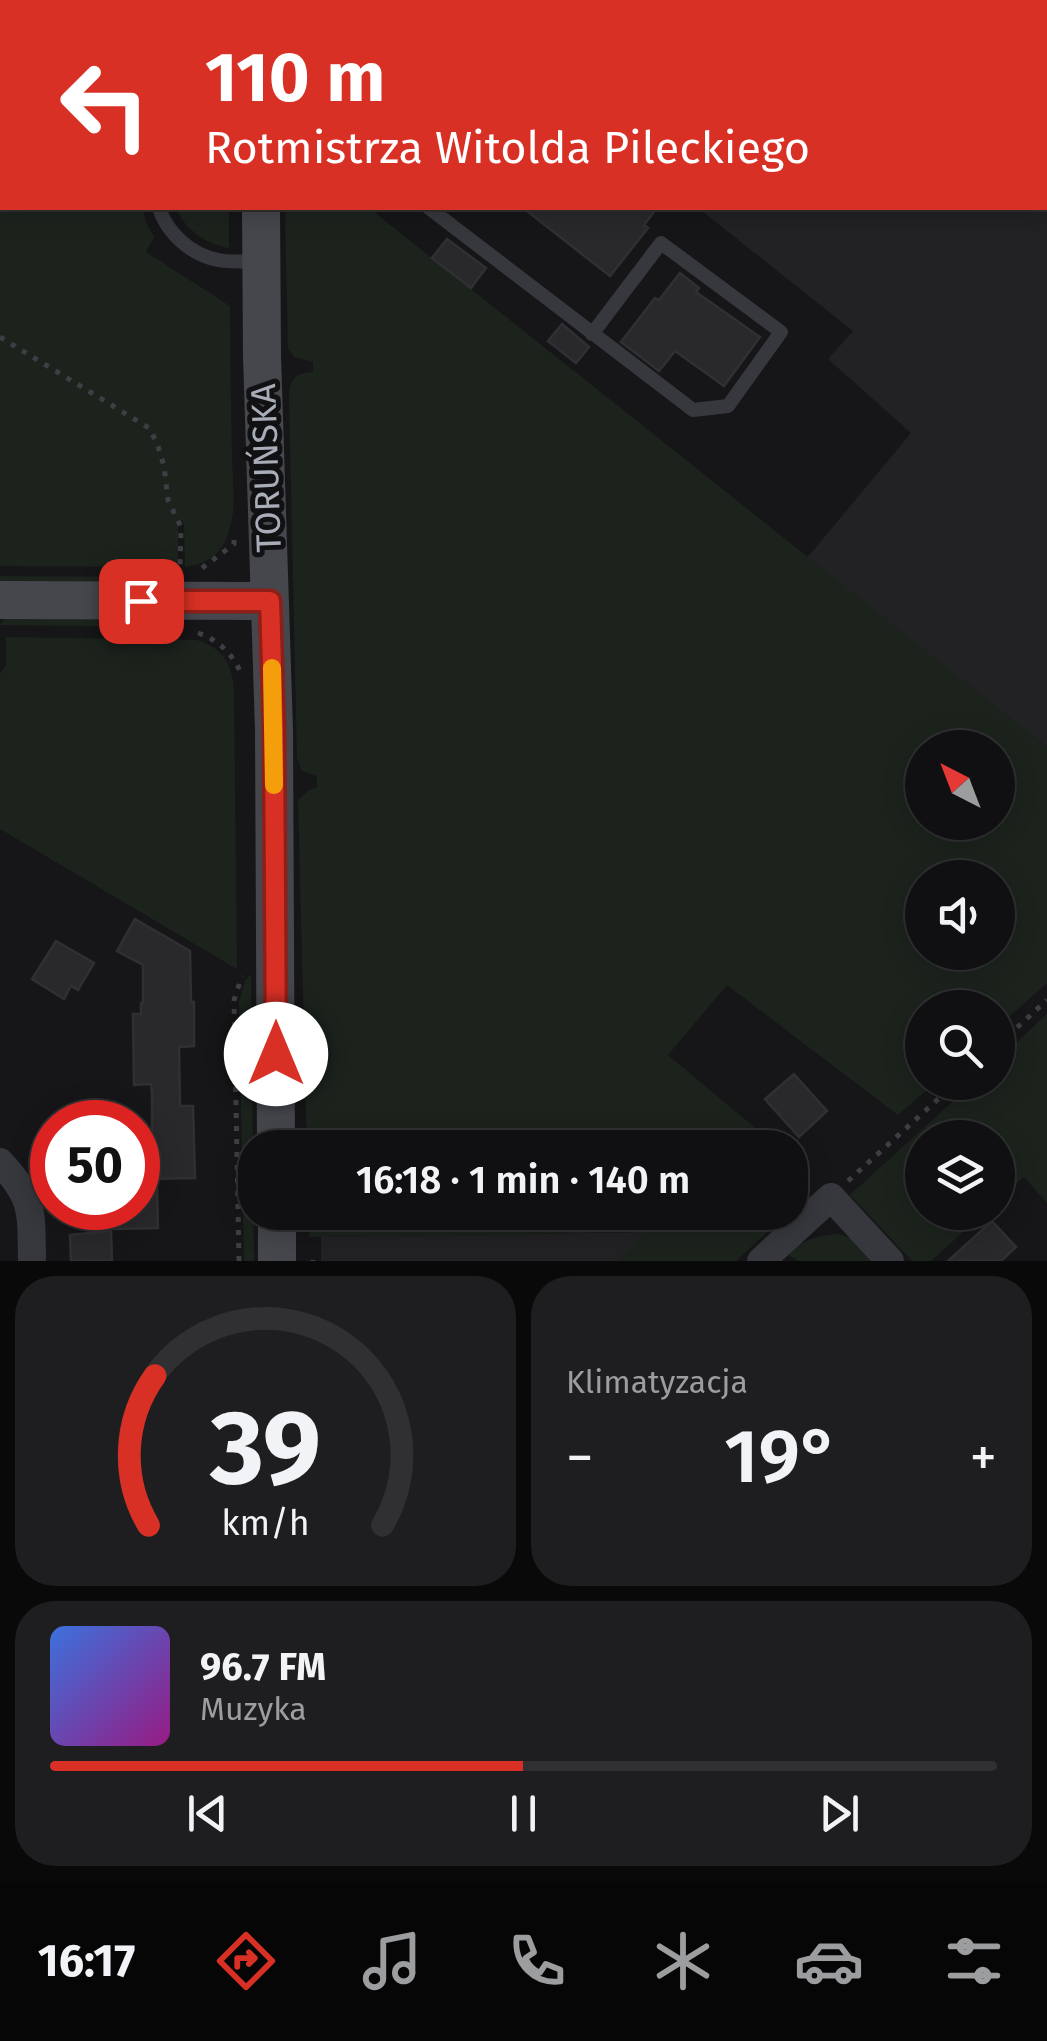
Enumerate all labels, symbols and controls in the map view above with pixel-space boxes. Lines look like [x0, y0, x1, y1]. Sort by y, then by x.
text: 110 m [205, 36, 385, 120]
icon: left [40, 40, 170, 170]
text: Rotmistrza Witolda Pileckiego [205, 121, 810, 175]
street label: TORUŃSKA [242, 383, 290, 553]
pin [99, 559, 184, 644]
icon: arrive [114, 574, 169, 629]
north arrow [905, 730, 1015, 840]
map controls [905, 730, 1015, 1230]
button: sound [905, 860, 1015, 970]
button: search [905, 990, 1015, 1100]
position arrow [224, 1002, 328, 1106]
speed limit sign: 50 [30, 1100, 160, 1230]
button: layers [905, 1120, 1015, 1230]
text: 16:18 · 1 min · 140 m [356, 1157, 690, 1203]
text: Klimatyzacja [566, 1363, 748, 1401]
text: 39 [209, 1386, 321, 1511]
text: 19° [724, 1412, 839, 1502]
text: − [566, 1425, 594, 1491]
text: + [970, 1425, 997, 1491]
text: km/h [221, 1502, 310, 1544]
text: 96.7 FM [200, 1644, 326, 1690]
text: Muzyka [200, 1690, 307, 1728]
icon: previous [180, 1786, 235, 1841]
icon: pause [496, 1786, 551, 1841]
icon: next [812, 1786, 867, 1841]
icon: directions [211, 1926, 281, 1996]
icon: music [357, 1926, 427, 1996]
icon: phone [502, 1926, 572, 1996]
icon: climate [648, 1926, 718, 1996]
icon: car [794, 1926, 864, 1996]
icon: filters [939, 1926, 1009, 1996]
text: 16:17 [38, 1934, 135, 1988]

